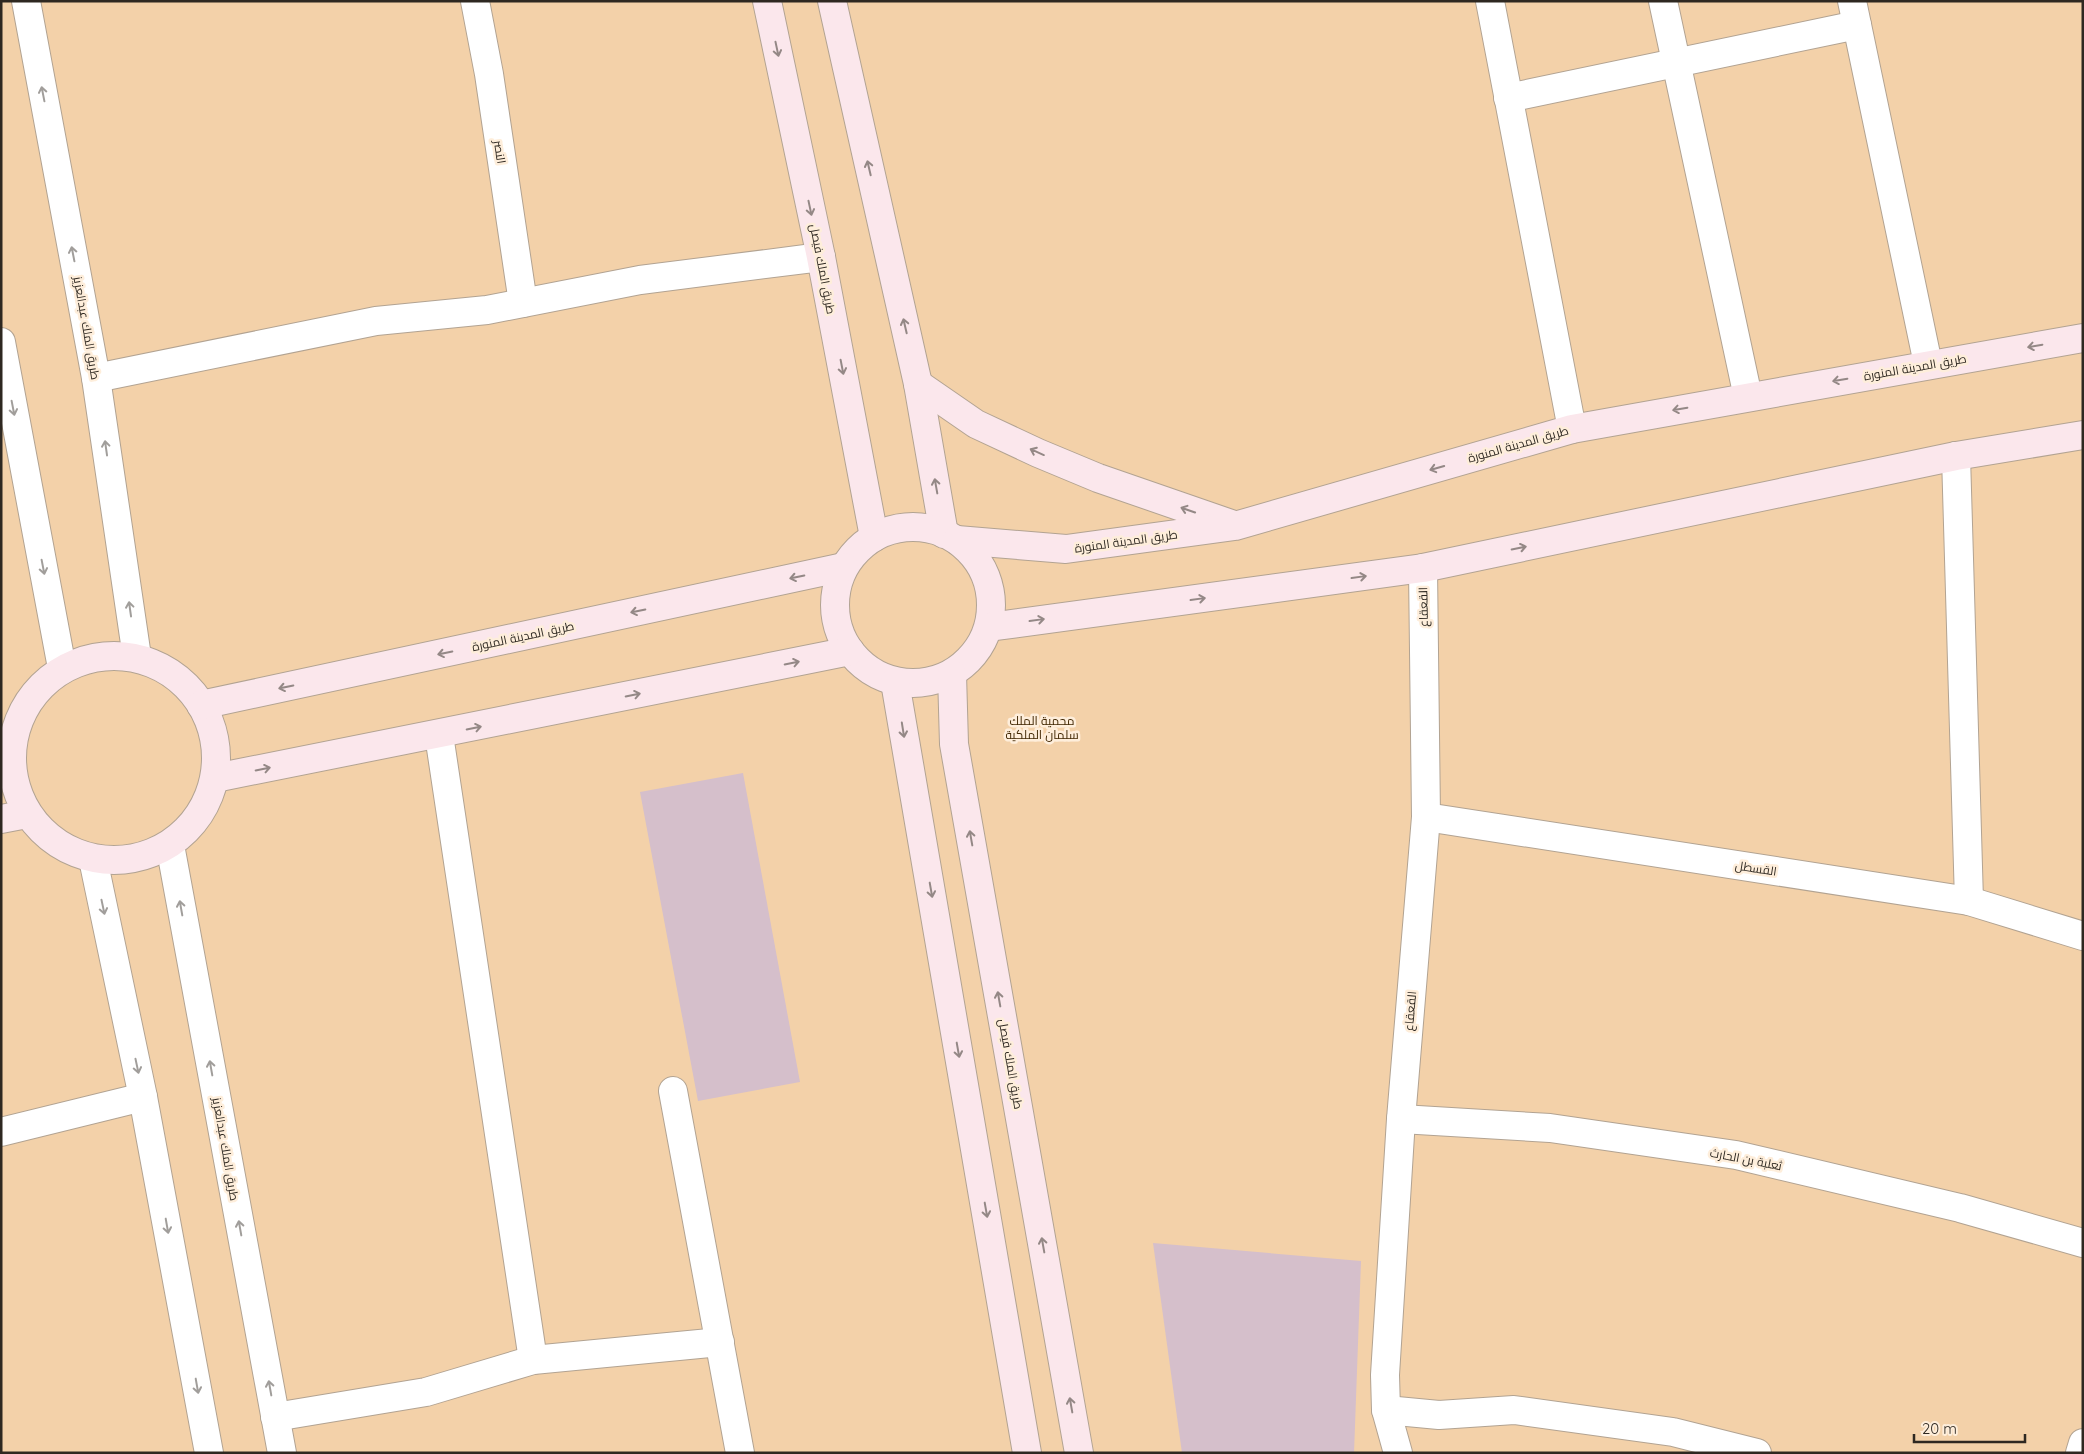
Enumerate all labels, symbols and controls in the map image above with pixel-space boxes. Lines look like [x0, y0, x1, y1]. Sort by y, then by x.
one-way arrow [773, 41, 782, 57]
one-way arrow [38, 86, 48, 102]
street label: النصر [491, 138, 509, 165]
one-way arrow [864, 160, 873, 176]
one-way arrow [806, 200, 816, 216]
street label: طريق الملك فيصل [807, 223, 839, 315]
one-way arrow [68, 246, 77, 262]
street label: طريق الملك عبدالعزيز [70, 274, 103, 381]
one-way arrow [900, 319, 909, 335]
one-way arrow [2027, 342, 2043, 352]
street label: طريق المدينة المنورة [1863, 351, 1968, 383]
one-way arrow [838, 359, 847, 375]
one-way arrow [1833, 376, 1849, 386]
one-way arrow [9, 399, 19, 415]
one-way arrow [1673, 405, 1689, 415]
street label: طريق المدينة المنورة [1466, 422, 1570, 466]
one-way arrow [101, 441, 111, 457]
one-way arrow [1030, 447, 1045, 457]
one-way arrow [1430, 463, 1446, 473]
one-way arrow [930, 478, 940, 494]
one-way arrow [1181, 505, 1197, 514]
street label: طريق المدينة المنورة [1073, 526, 1179, 556]
one-way arrow [1511, 543, 1527, 552]
one-way arrow [39, 559, 48, 575]
one-way arrow [1351, 572, 1367, 582]
one-way arrow [789, 573, 805, 583]
street label: القعقاع [1415, 587, 1432, 627]
one-way arrow [1190, 593, 1206, 603]
one-way arrow [125, 602, 135, 618]
one-way arrow [630, 607, 646, 617]
one-way arrow [1029, 615, 1045, 625]
street label: طريق المدينة المنورة [471, 618, 575, 654]
one-way arrow [437, 648, 453, 658]
one-way arrow [784, 658, 800, 667]
one-way arrow [278, 682, 294, 692]
one-way arrow [625, 690, 641, 700]
park label: محمية الملك سلمان الملكية [1005, 713, 1079, 742]
one-way arrow [899, 721, 909, 737]
one-way arrow [466, 722, 482, 732]
one-way arrow [255, 764, 271, 773]
one-way arrow [965, 831, 975, 847]
street label: القسطل [1734, 857, 1778, 879]
one-way arrow [926, 881, 936, 897]
one-way arrow [99, 899, 108, 915]
one-way arrow [176, 901, 186, 917]
one-way arrow [994, 991, 1004, 1007]
street label: القعقاع [1401, 991, 1420, 1032]
street label: طريق الملك فيصل [996, 1018, 1026, 1110]
one-way arrow [954, 1042, 964, 1058]
one-way arrow [132, 1058, 142, 1074]
one-way arrow [205, 1060, 215, 1076]
street label: طريق الملك عبدالعزيز [209, 1095, 242, 1202]
street label: ثعلبة بن الحارث [1709, 1145, 1784, 1173]
one-way arrow [981, 1202, 991, 1218]
one-way arrow [163, 1217, 172, 1233]
one-way arrow [235, 1220, 245, 1236]
one-way arrow [1037, 1237, 1047, 1253]
one-way arrow [192, 1377, 202, 1393]
one-way arrow [265, 1380, 274, 1396]
one-way arrow [1065, 1397, 1075, 1413]
scale bar [1914, 1412, 2025, 1444]
text: 20 m [1922, 1419, 1957, 1438]

